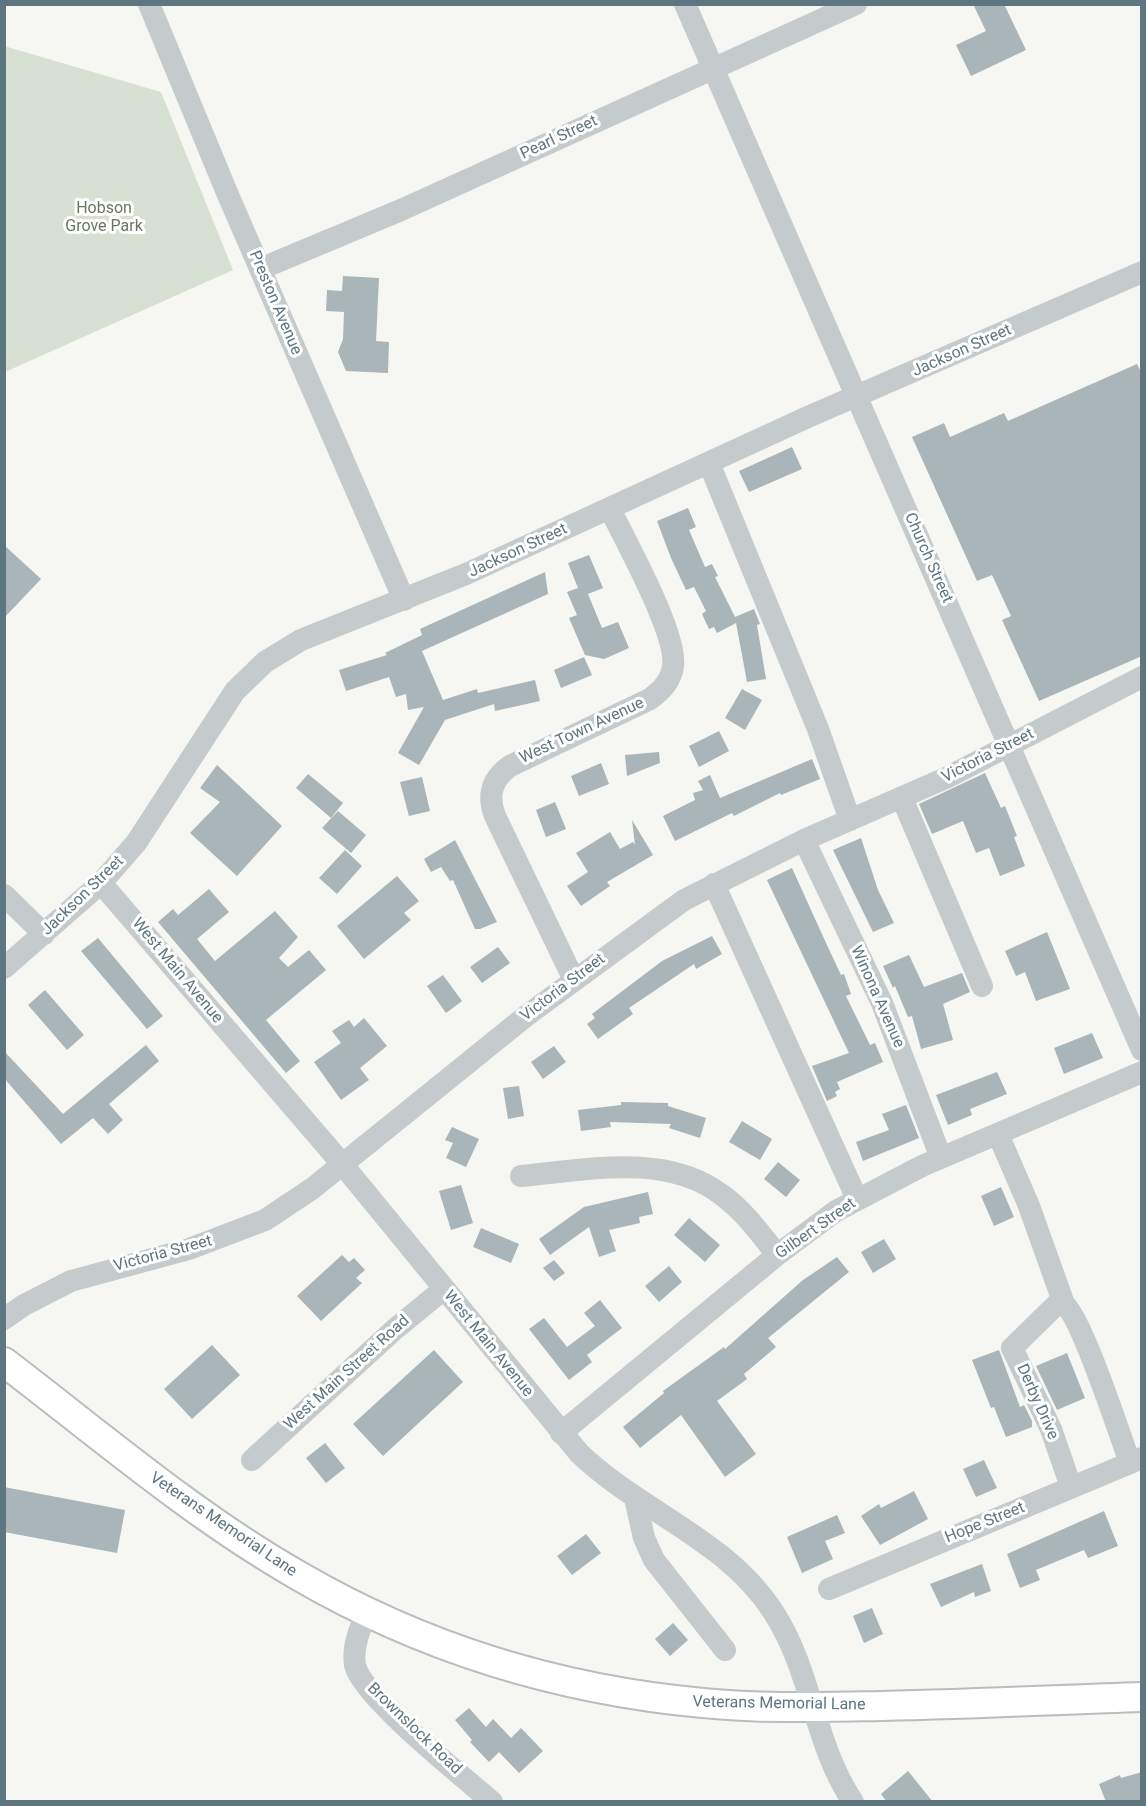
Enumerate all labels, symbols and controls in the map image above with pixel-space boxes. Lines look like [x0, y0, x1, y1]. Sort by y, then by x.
street label: Pearl Street [517, 112, 601, 164]
park label: Hobson Grove Park [65, 199, 143, 237]
street label: Preston Avenue [244, 248, 306, 358]
street label: Jackson Street [909, 321, 1015, 381]
street label: Church Street [900, 510, 956, 606]
street label: Jackson Street [466, 520, 570, 582]
street label: West Town Avenue [517, 694, 647, 768]
street label: Victoria Street [939, 725, 1037, 787]
street label: Jackson Street [38, 852, 128, 940]
street label: West Main Avenue [127, 914, 227, 1028]
street label: Winona Avenue [846, 943, 908, 1051]
street label: Victoria Street [517, 950, 609, 1026]
street label: Gilbert Street [772, 1194, 860, 1264]
street label: Victoria Street [112, 1232, 214, 1276]
street label: West Main Avenue [439, 1287, 537, 1401]
street label: West Main Street Road [280, 1312, 414, 1434]
street label: Derby Drive [1012, 1361, 1062, 1443]
street label: Veterans Memorial Lane [146, 1469, 300, 1581]
street label: Hope Street [942, 1498, 1028, 1548]
street label: Brownslock Road [363, 1679, 465, 1779]
street label: Veterans Memorial Lane [692, 1693, 866, 1715]

